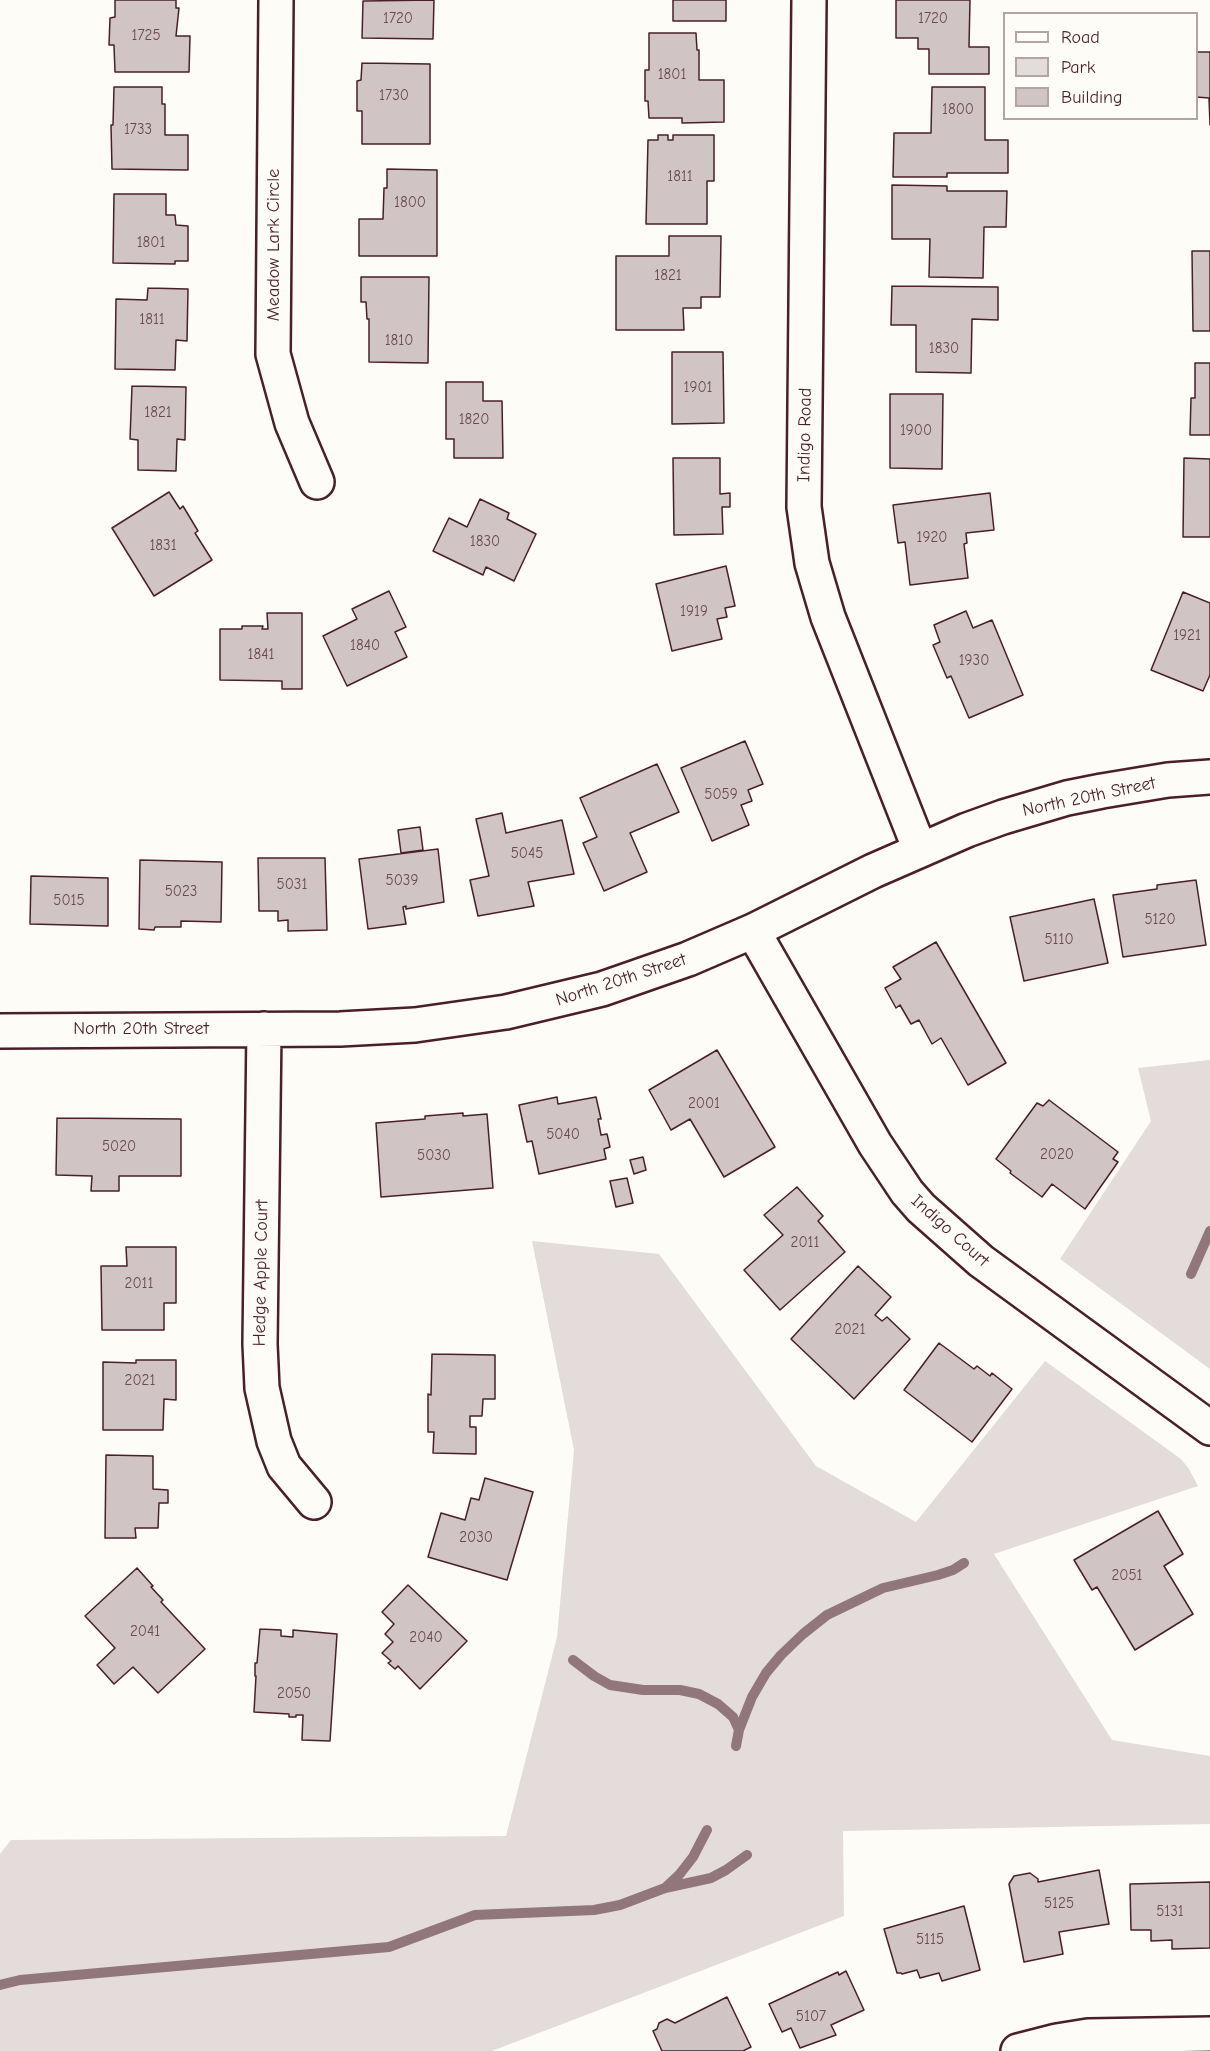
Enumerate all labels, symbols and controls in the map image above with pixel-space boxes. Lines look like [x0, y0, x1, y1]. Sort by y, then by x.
house number: 1720 [383, 10, 413, 28]
house number: 1720 [918, 10, 948, 28]
legend [1003, 12, 1198, 120]
house number: 1725 [131, 27, 161, 45]
text: Road [1061, 27, 1100, 48]
text: Park [1061, 57, 1095, 78]
house number: 1801 [658, 66, 686, 84]
house number: 1730 [379, 87, 409, 105]
text: Building [1061, 87, 1123, 108]
house number: 1800 [942, 101, 974, 119]
house number: 1733 [124, 121, 152, 139]
house number: 1811 [667, 168, 693, 186]
street label: Meadow Lark Circle [263, 169, 285, 321]
house number: 1800 [394, 194, 426, 212]
house number: 1801 [137, 234, 165, 252]
house number: 1821 [654, 267, 682, 285]
house number: 1811 [139, 311, 165, 329]
house number: 1810 [385, 332, 413, 350]
house number: 1830 [929, 340, 959, 358]
house number: 1901 [684, 379, 712, 397]
street label: Indigo Road [793, 388, 817, 482]
house number: 1821 [144, 404, 172, 422]
house number: 1820 [459, 411, 489, 429]
house number: 1900 [900, 422, 932, 440]
house number: 1920 [917, 529, 947, 547]
house number: 1830 [470, 533, 500, 551]
house number: 1831 [149, 537, 177, 555]
house number: 1919 [680, 603, 708, 621]
house number: 1921 [1173, 627, 1201, 645]
house number: 1840 [350, 637, 380, 655]
house number: 1841 [248, 646, 274, 664]
house number: 1930 [959, 652, 989, 670]
street label: North 20th Street [1020, 772, 1158, 822]
house number: 5059 [704, 786, 738, 804]
house number: 5045 [511, 845, 543, 863]
house number: 5039 [386, 872, 418, 890]
house number: 5031 [277, 876, 307, 894]
house number: 5023 [165, 883, 197, 901]
house number: 5015 [53, 892, 85, 910]
house number: 5120 [1144, 911, 1176, 929]
house number: 5110 [1044, 931, 1074, 949]
street label: North 20th Street [553, 949, 689, 1011]
street label: North 20th Street [73, 1018, 209, 1040]
house number: 2001 [688, 1095, 720, 1113]
house number: 5040 [546, 1126, 580, 1144]
house number: 5020 [102, 1138, 136, 1156]
house number: 2020 [1040, 1146, 1074, 1164]
house number: 5030 [417, 1147, 451, 1165]
street label: Indigo Court [906, 1190, 994, 1272]
street label: Hedge Apple Court [249, 1199, 273, 1347]
house number: 2011 [791, 1234, 819, 1252]
house number: 2011 [125, 1275, 153, 1293]
house number: 2021 [835, 1321, 865, 1339]
house number: 2021 [125, 1372, 155, 1390]
house number: 2030 [459, 1529, 493, 1547]
house number: 2051 [1111, 1567, 1143, 1585]
house number: 2041 [130, 1623, 160, 1641]
house number: 2040 [409, 1629, 443, 1647]
house number: 2050 [277, 1685, 311, 1703]
house number: 5125 [1044, 1895, 1074, 1913]
house number: 5131 [1156, 1903, 1184, 1921]
house number: 5115 [916, 1931, 944, 1949]
house number: 5107 [796, 2008, 826, 2026]

